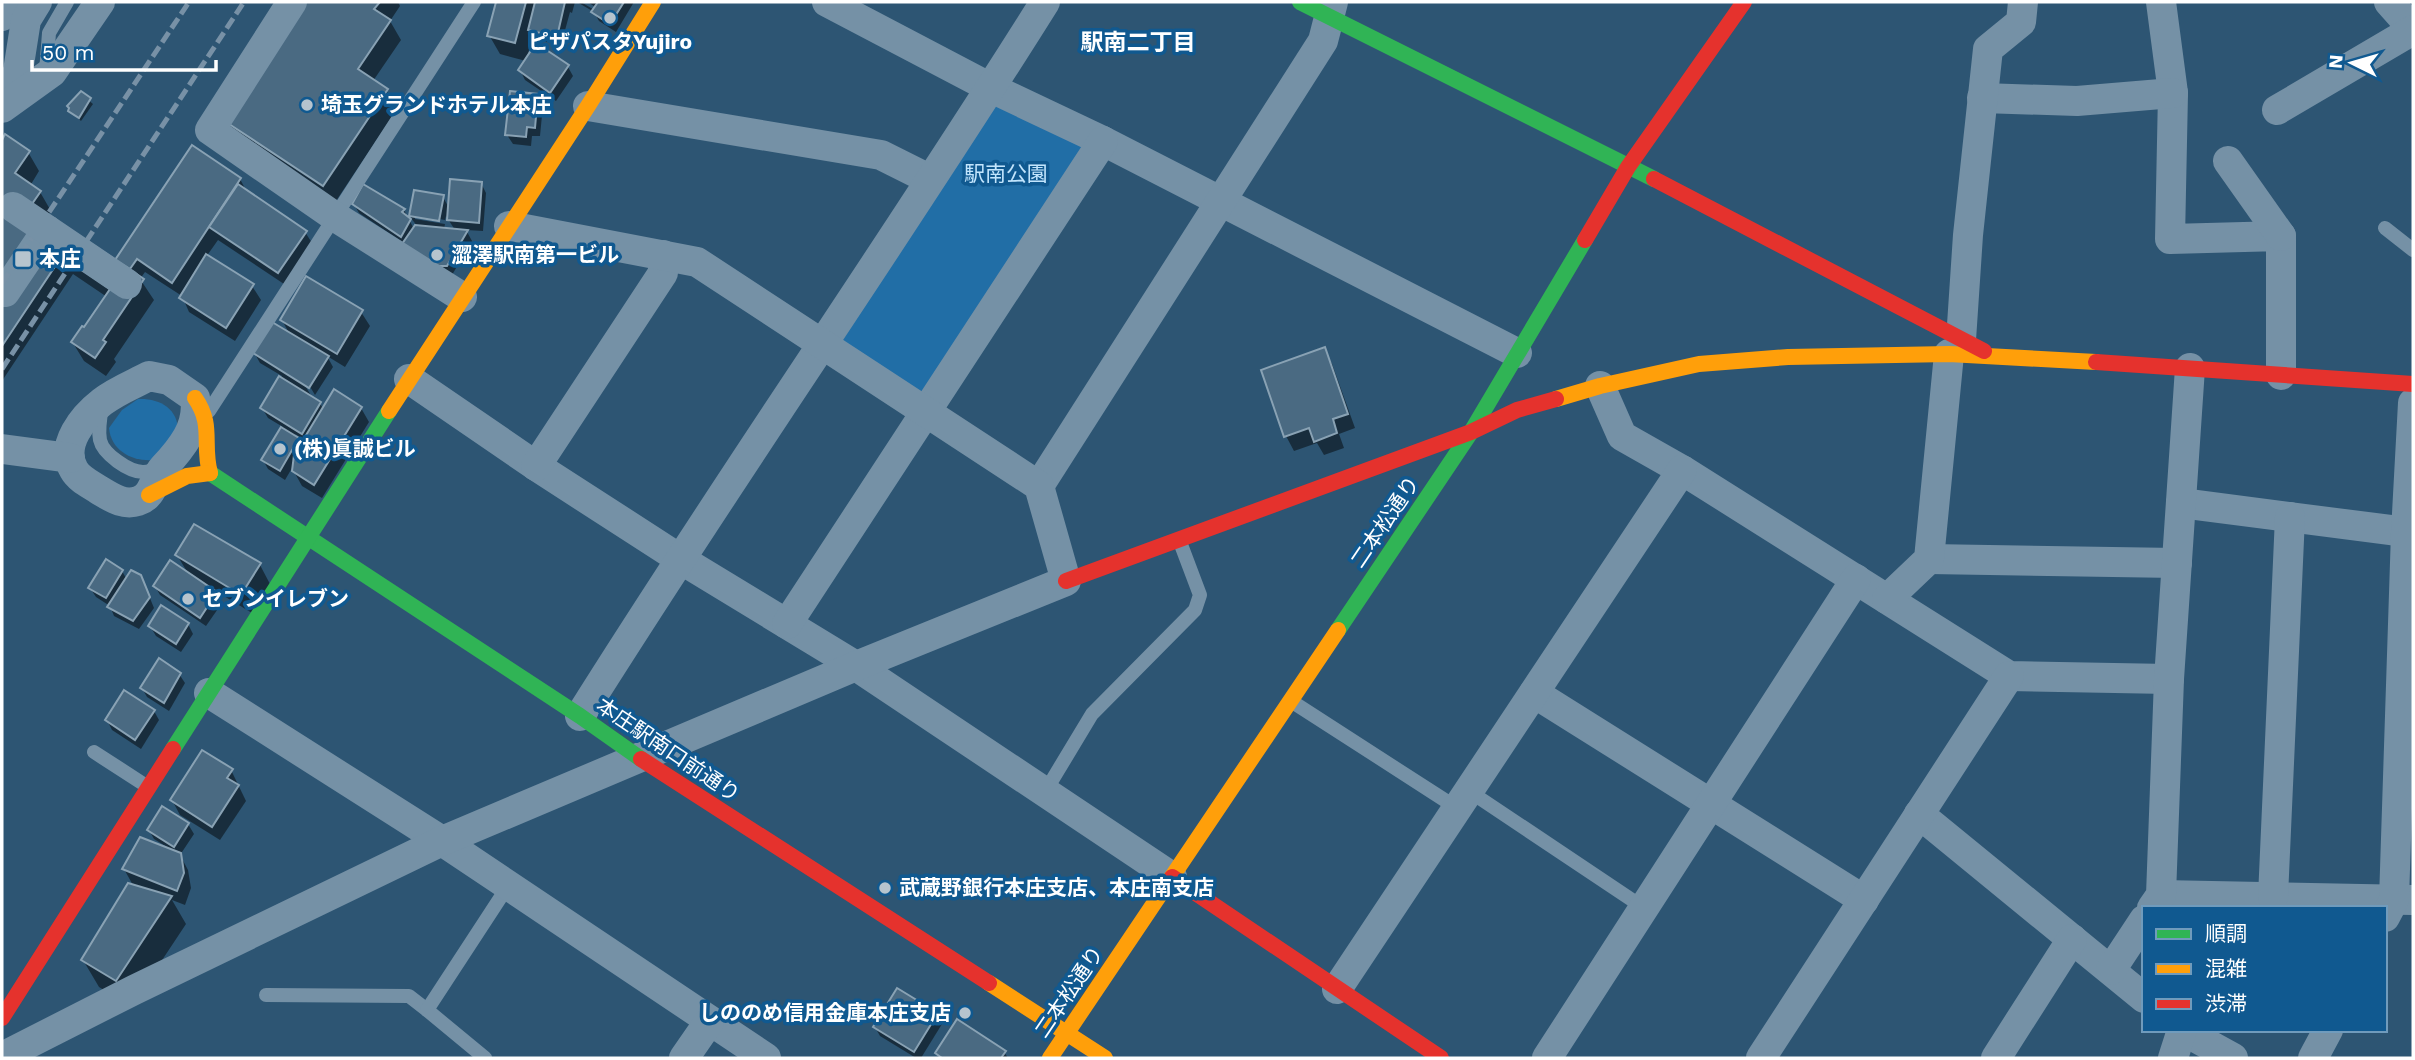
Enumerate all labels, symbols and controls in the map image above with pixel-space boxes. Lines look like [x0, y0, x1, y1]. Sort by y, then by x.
marker: ピザパスタYujiro [602, 10, 618, 26]
scale bar [32, 28, 215, 72]
north arrow [2317, 28, 2387, 98]
place label: ピザパスタYujiro [528, 29, 692, 54]
district label: 駅南二丁目 [1081, 29, 1196, 56]
text: 50 m [42, 40, 94, 65]
text: N [2323, 54, 2348, 70]
place label: 埼玉グランドホテル本庄 [321, 92, 552, 117]
marker: 埼玉グランドホテル本庄 [299, 97, 315, 113]
park label: 駅南公園 [964, 161, 1048, 186]
place label: 澀澤駅南第一ビル [451, 242, 619, 267]
place label: 本庄 [39, 246, 81, 271]
marker: 澀澤駅南第一ビル [429, 247, 445, 263]
marker: 本庄 [13, 249, 33, 269]
place label: (株)眞誠ビル [294, 436, 415, 461]
marker: (株)眞誠ビル [272, 441, 288, 457]
street label: 二本松通り [1345, 471, 1424, 572]
place label: セブンイレブン [202, 586, 349, 611]
marker: セブンイレブン [180, 591, 196, 607]
street label: 本庄駅南口前通り [592, 692, 745, 807]
place label: 武蔵野銀行本庄支店、本庄南支店 [899, 875, 1214, 900]
marker: 武蔵野銀行本庄支店、本庄南支店 [877, 880, 893, 896]
legend [2142, 906, 2387, 1032]
text: 順調 [2205, 921, 2247, 946]
street label: 二本松通り [1029, 941, 1108, 1042]
text: 混雑 [2205, 956, 2247, 981]
text: 渋滞 [2205, 991, 2247, 1016]
place label: しののめ信用金庫本庄支店 [699, 1000, 951, 1025]
marker: しののめ信用金庫本庄支店 [957, 1005, 973, 1021]

